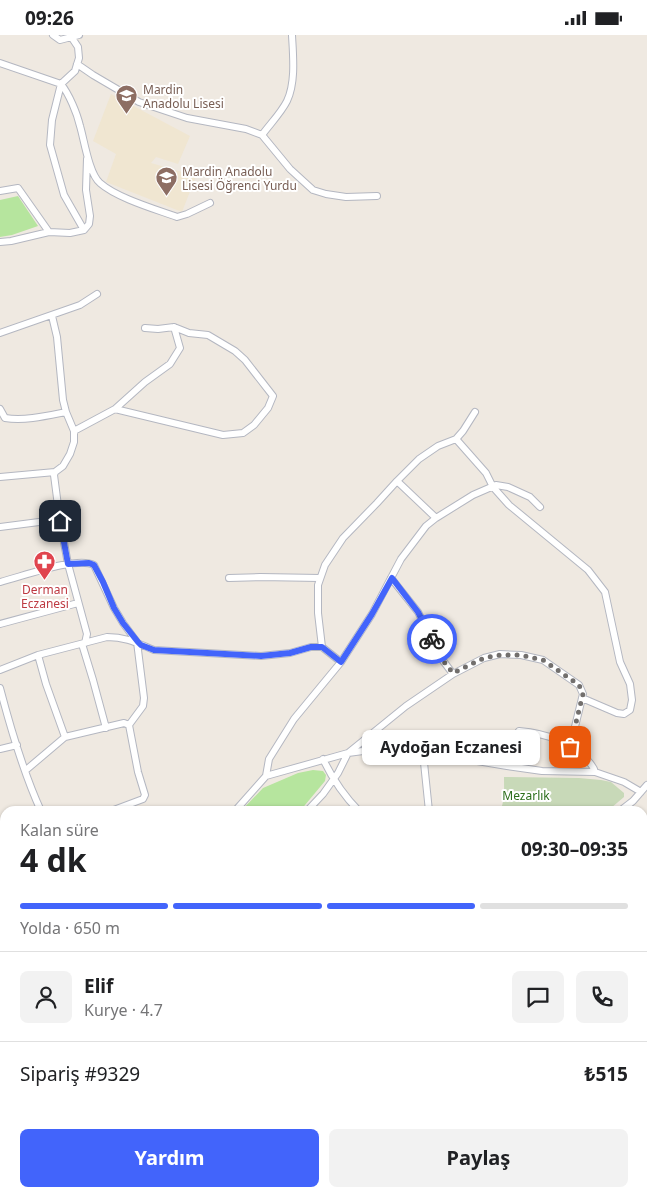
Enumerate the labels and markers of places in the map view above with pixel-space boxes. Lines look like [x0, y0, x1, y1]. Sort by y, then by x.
place label: Mardin Anadolu Lisesi [143, 81, 224, 112]
school or university icon: Mardin Anadolu Lisesi [115, 84, 139, 115]
place label: Mardin Anadolu Lisesi Öğrenci Yurdu [182, 163, 297, 194]
school or university icon: Mardin Anadolu Lisesi Öğrenci Yurdu [154, 166, 178, 197]
pin [39, 500, 81, 542]
pharmacy icon: Derman Eczanesi [33, 550, 57, 581]
place label: Derman Eczanesi [21, 581, 69, 612]
pin [549, 726, 591, 768]
callout: Aydoğan Eczanesi [362, 729, 540, 765]

